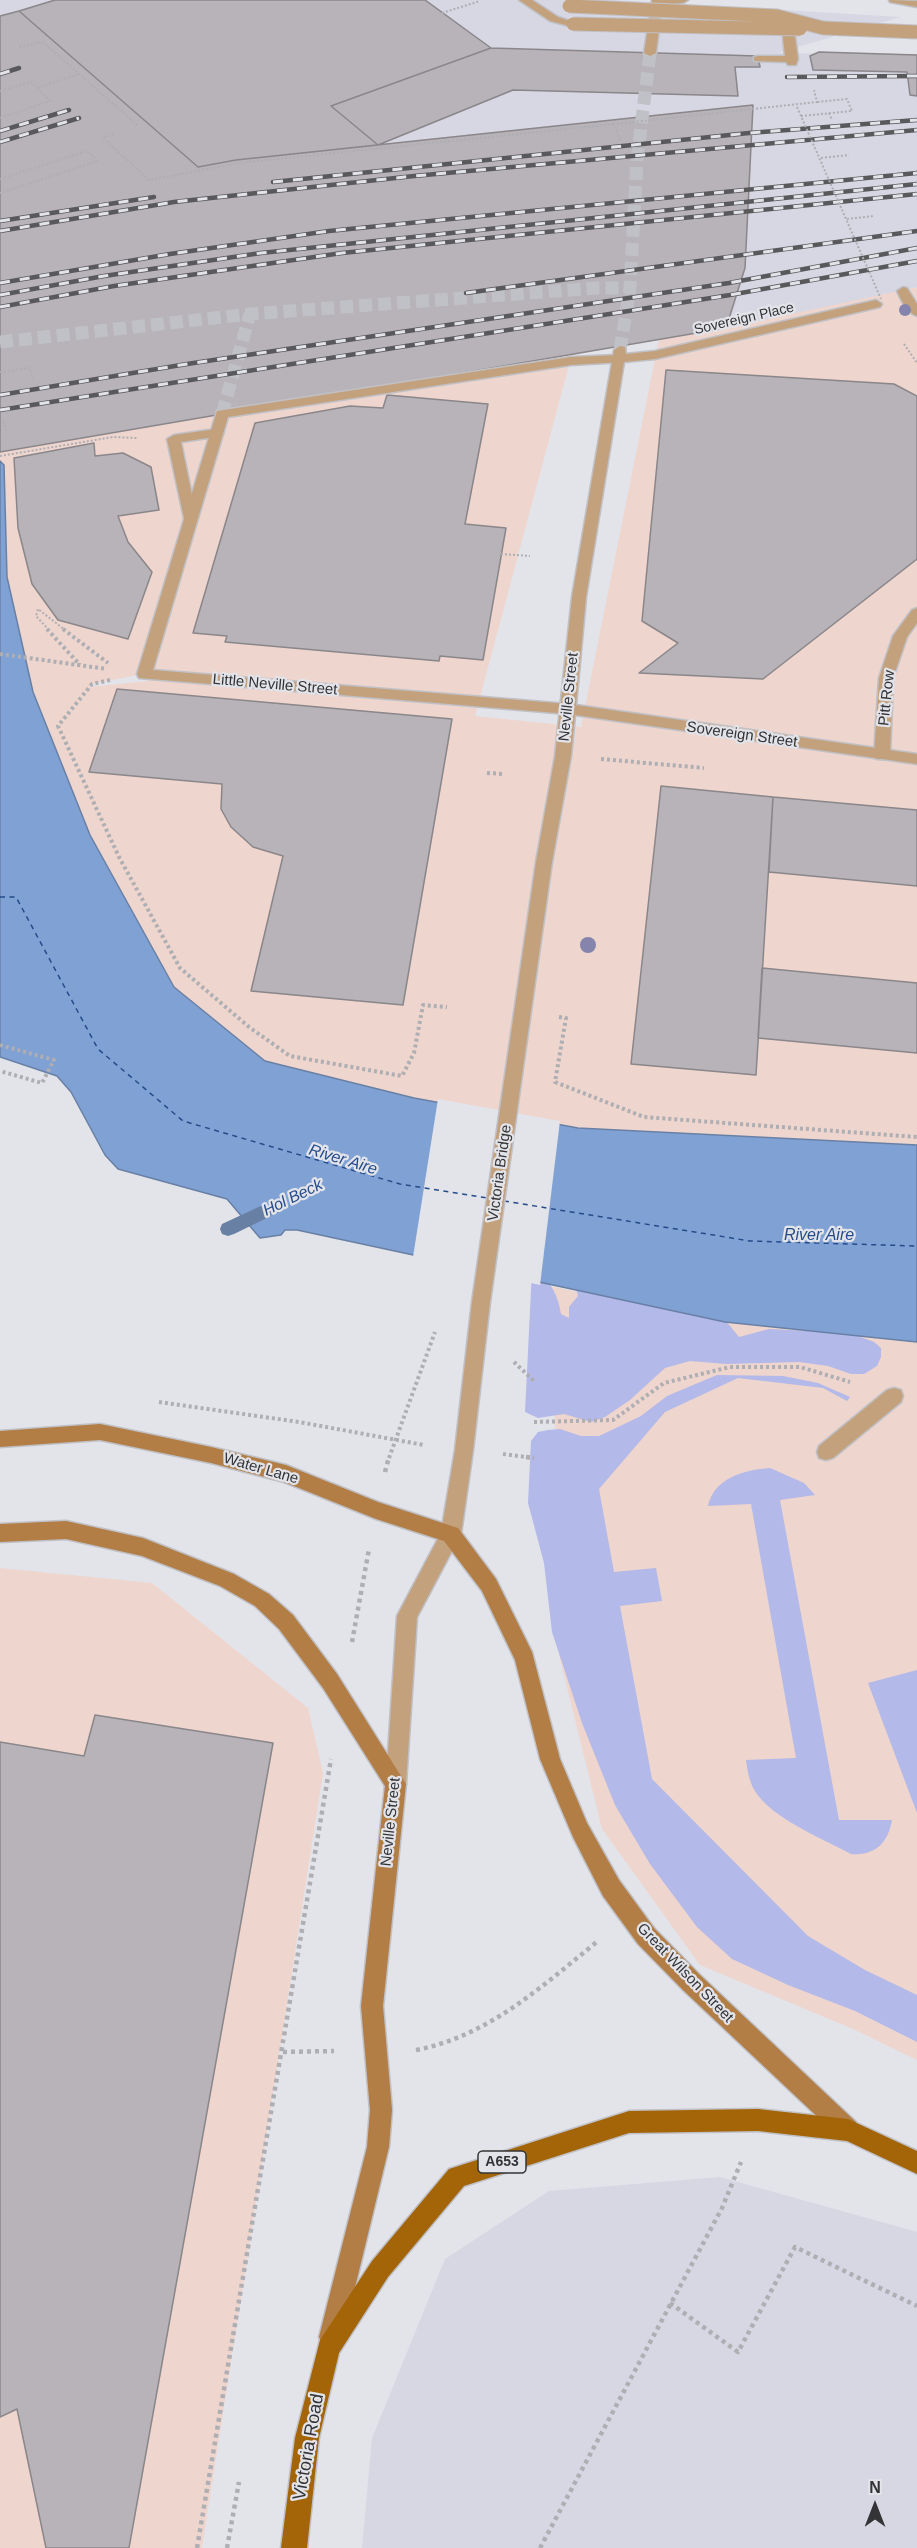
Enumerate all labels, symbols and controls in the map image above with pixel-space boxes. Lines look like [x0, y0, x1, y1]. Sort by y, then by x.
street label: Sovereign Place [692, 299, 796, 339]
street label: Neville Street [555, 652, 583, 742]
street label: Pitt Row [875, 669, 899, 727]
street label: Little Neville Street [212, 671, 338, 699]
street label: Sovereign Street [685, 718, 799, 752]
street label: Victoria Bridge [484, 1124, 516, 1222]
water label: River Aire [307, 1141, 379, 1179]
water label: Hol Beck [260, 1175, 326, 1221]
water label: River Aire [784, 1226, 854, 1246]
street label: Water Lane [222, 1450, 300, 1488]
street label: Neville Street [377, 1777, 405, 1867]
street label: Great Wilson Street [633, 1920, 737, 2026]
road number: A653 [478, 2151, 526, 2173]
street label: Victoria Road [289, 2392, 329, 2502]
north arrow [845, 2476, 905, 2536]
text: N [869, 2479, 881, 2496]

